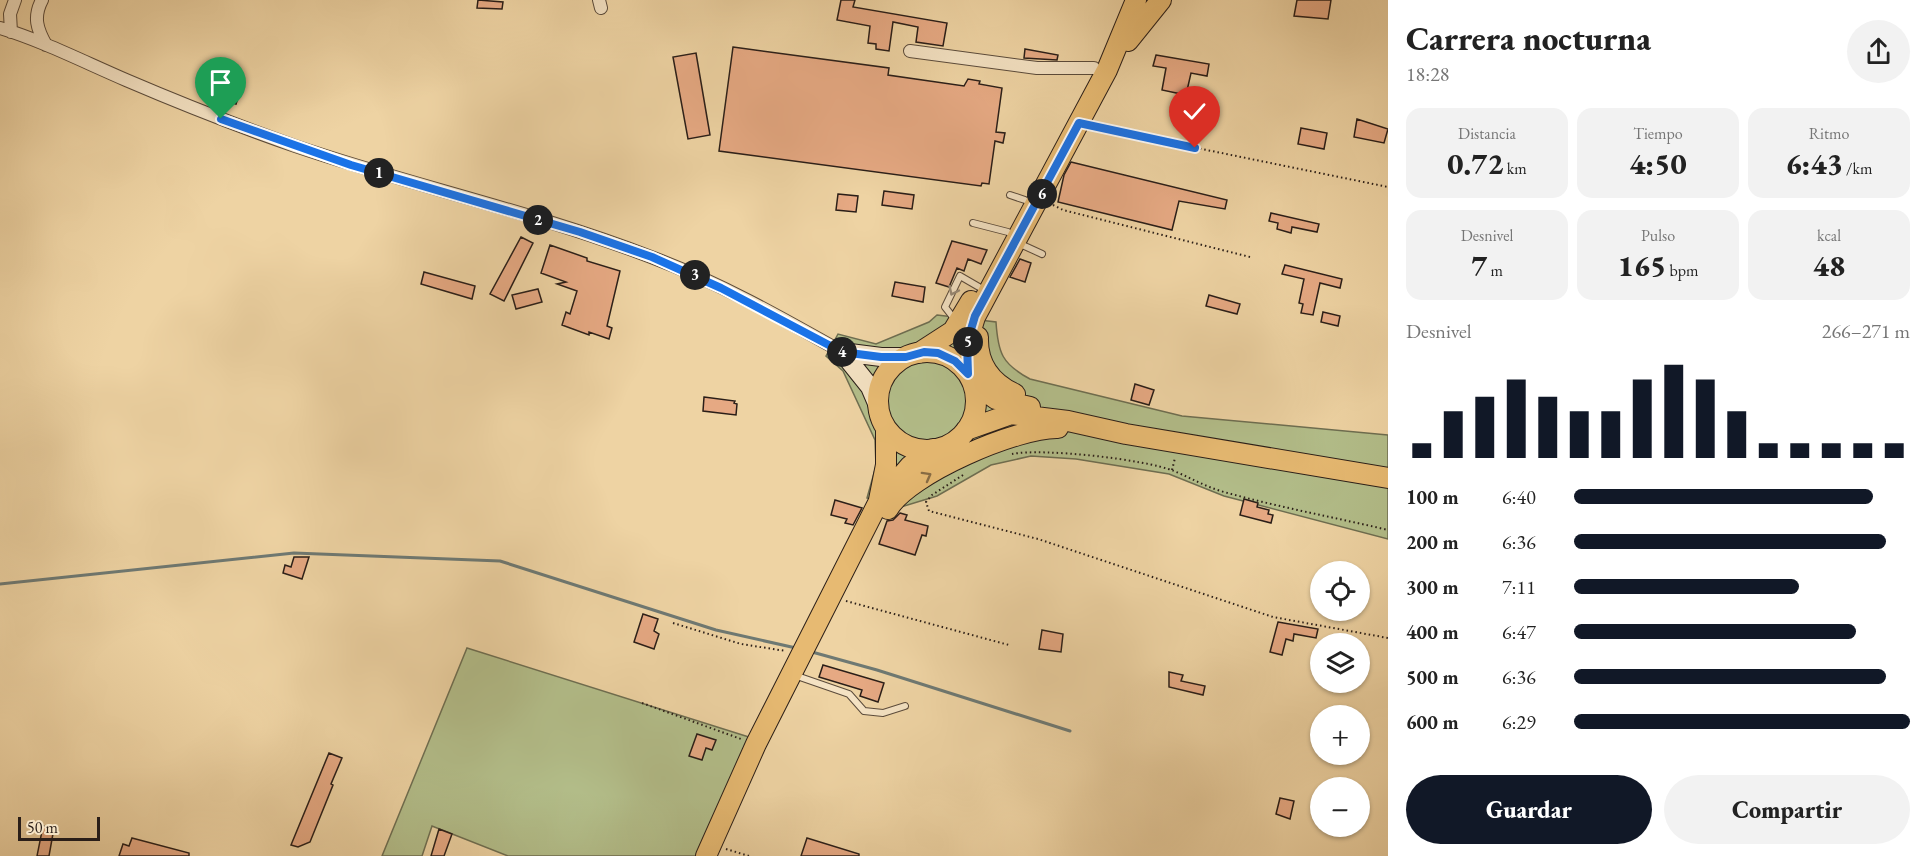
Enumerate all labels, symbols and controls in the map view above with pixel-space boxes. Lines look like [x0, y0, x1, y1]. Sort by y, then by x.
text: Carrera nocturna [1406, 17, 1651, 60]
button: share [1847, 20, 1910, 83]
pin [195, 57, 246, 119]
text: 18:28 [1406, 61, 1449, 87]
icon: arrive [204, 66, 237, 99]
pin [1169, 86, 1220, 148]
icon: check [1178, 95, 1211, 128]
text: Distancia [1458, 123, 1516, 144]
text: Tiempo [1633, 123, 1683, 144]
text: Ritmo [1809, 123, 1849, 144]
text: 0.72 [1447, 144, 1503, 183]
text: 4:50 [1629, 144, 1687, 183]
text: 6:43 [1786, 144, 1843, 183]
pin: 1 [364, 158, 394, 188]
text: km [1503, 158, 1527, 179]
text: /km [1843, 158, 1872, 179]
text: 1 [375, 162, 383, 183]
pin: 6 [1027, 179, 1057, 209]
text: 6 [1038, 183, 1046, 204]
pin: 2 [523, 205, 553, 235]
text: 2 [534, 209, 542, 230]
text: Desnivel [1461, 225, 1513, 246]
text: Pulso [1641, 225, 1675, 246]
text: kcal [1817, 225, 1841, 246]
text: 7 [1471, 246, 1487, 285]
text: 165 [1618, 246, 1666, 285]
text: 48 [1813, 246, 1845, 285]
pin: 3 [680, 260, 710, 290]
text: m [1487, 260, 1503, 281]
text: bpm [1666, 260, 1698, 281]
text: 3 [691, 264, 699, 285]
one-way arrow [948, 285, 960, 296]
text: Desnivel [1406, 318, 1472, 344]
text: 266–271 m [1822, 318, 1910, 344]
pin: 5 [953, 327, 983, 357]
text: 5 [964, 331, 972, 352]
pin: 4 [827, 337, 857, 367]
text: 4 [838, 341, 846, 362]
one-way arrow [921, 472, 931, 484]
text: 100 m [1406, 484, 1459, 510]
text: 6:40 [1502, 484, 1536, 510]
text: 200 m [1406, 529, 1459, 555]
text: 6:36 [1502, 529, 1536, 555]
map controls [1310, 561, 1370, 837]
button: locate [1310, 561, 1370, 621]
text: 300 m [1406, 574, 1459, 600]
text: 7:11 [1502, 574, 1536, 600]
text: 400 m [1406, 619, 1459, 645]
text: 6:47 [1502, 619, 1536, 645]
button: layers [1310, 633, 1370, 693]
text: 500 m [1406, 664, 1459, 690]
text: 6:36 [1502, 664, 1536, 690]
button: + [1310, 705, 1370, 765]
text: 600 m [1406, 709, 1459, 735]
text: 6:29 [1502, 709, 1536, 735]
button: Guardar [1406, 775, 1652, 844]
button: Compartir [1664, 775, 1910, 844]
button: − [1310, 777, 1370, 837]
scale bar [18, 814, 100, 842]
text: 50 m [27, 817, 58, 838]

